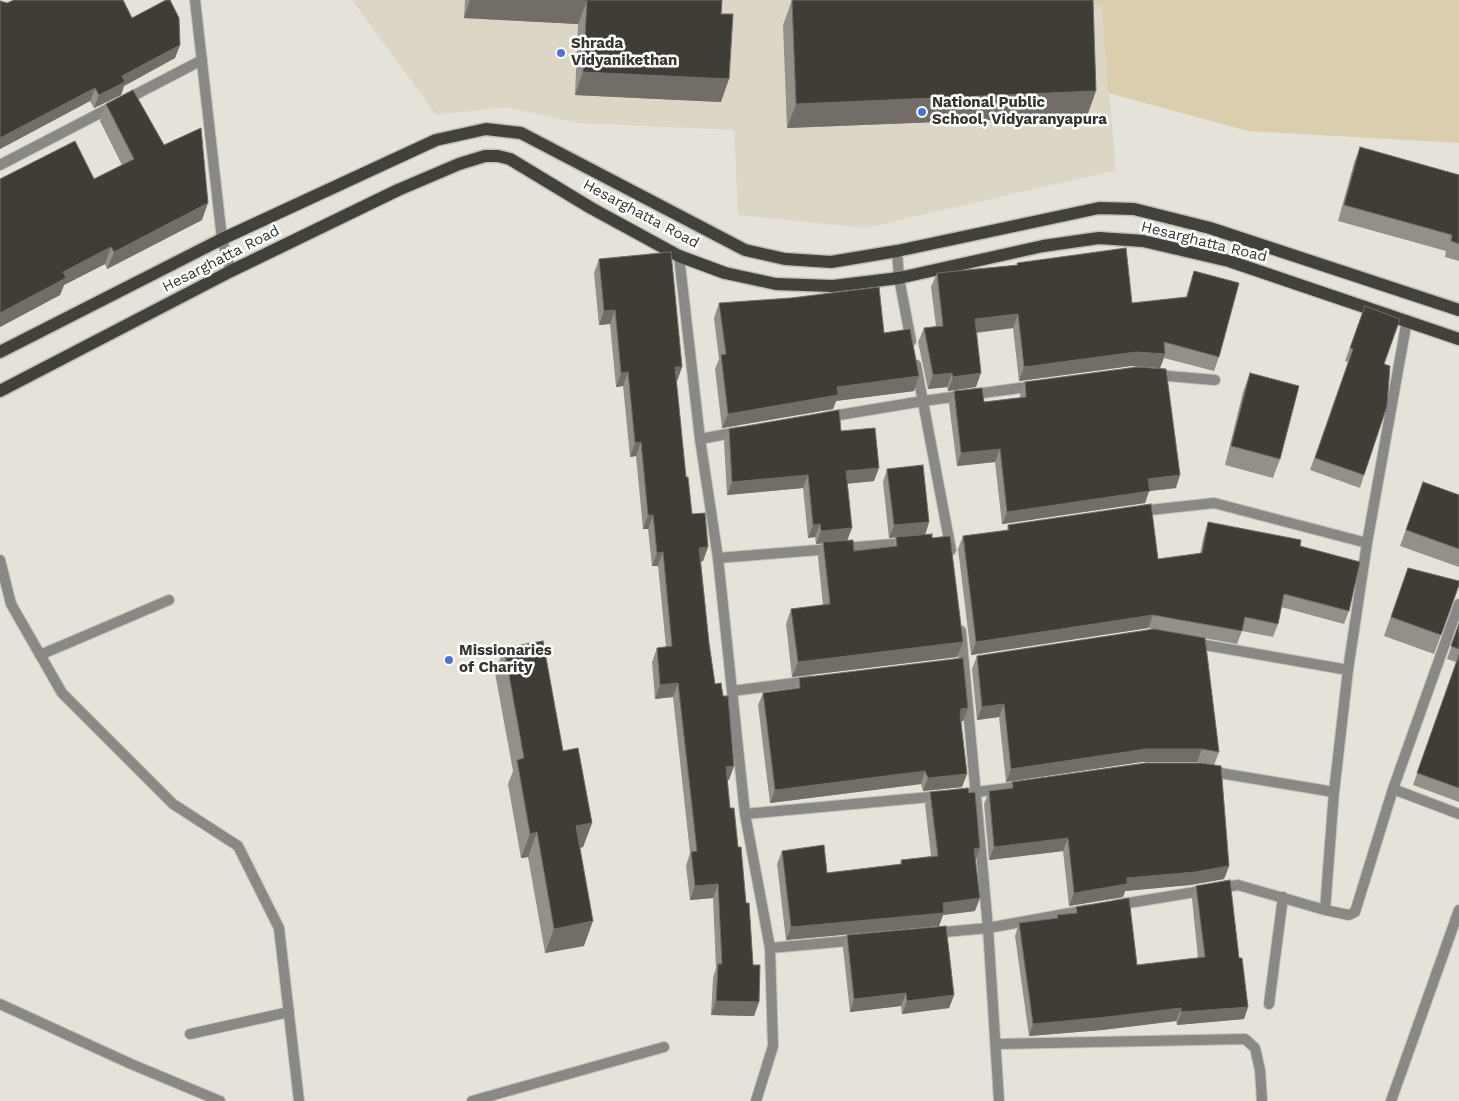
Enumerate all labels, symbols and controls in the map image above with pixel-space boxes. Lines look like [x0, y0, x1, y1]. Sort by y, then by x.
place label: Shrada Vidyanikethan [571, 35, 677, 70]
marker: Shrada Vidyanikethan [555, 47, 567, 59]
place label: National Public School, Vidyaranyapura [932, 94, 1107, 129]
marker: National Public School, Vidyaranyapura [916, 106, 928, 118]
street label: Hesarghatta Road [580, 176, 702, 252]
street label: Hesarghatta Road [1139, 218, 1269, 266]
street label: Hesarghatta Road [159, 222, 283, 296]
place label: Missionaries of Charity [459, 642, 552, 677]
marker: Missionaries of Charity [443, 654, 455, 666]

